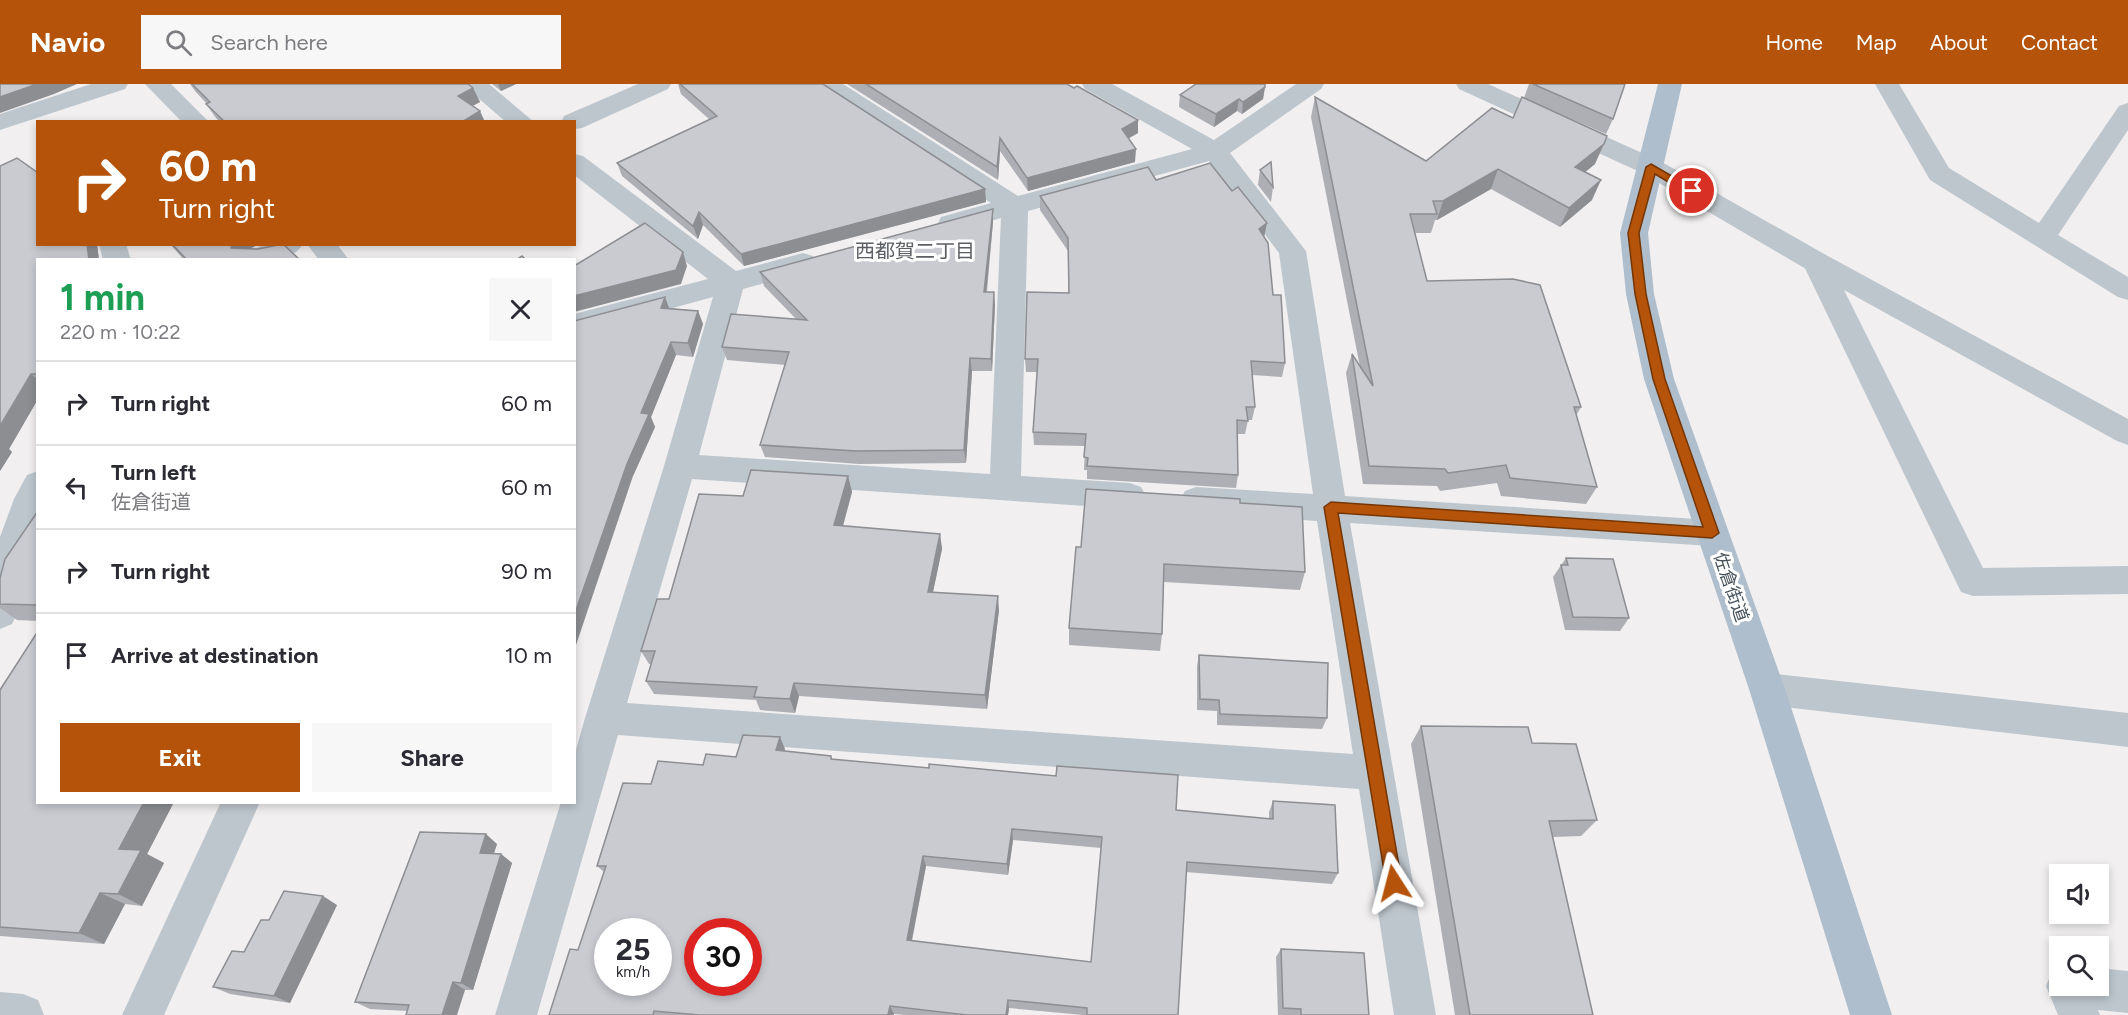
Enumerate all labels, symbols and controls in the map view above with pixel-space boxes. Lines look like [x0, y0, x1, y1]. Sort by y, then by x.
search box [141, 15, 561, 69]
text: Navio [30, 25, 105, 59]
icon: search [162, 26, 195, 59]
text: Search here [210, 29, 328, 56]
text: Home [1766, 30, 1823, 55]
text: Map [1856, 30, 1897, 55]
text: About [1930, 30, 1988, 55]
text: Contact [2021, 30, 2098, 55]
text: 60 m [159, 141, 257, 192]
icon: right [60, 144, 138, 222]
pin [1666, 165, 1717, 216]
icon: arrive [1675, 174, 1708, 207]
text: Turn right [159, 192, 275, 225]
district label: 西都賀二丁目 [855, 239, 975, 263]
text: 1 min [60, 276, 145, 319]
button: close [489, 278, 552, 341]
text: 220 m · 10:22 [60, 320, 181, 344]
icon: right [60, 387, 93, 420]
text: Turn right [111, 390, 210, 417]
text: 60 m [501, 390, 552, 417]
text: Turn left [111, 459, 197, 486]
icon: left [60, 471, 93, 504]
text: 60 m [501, 474, 552, 501]
text: 佐倉街道 [111, 490, 191, 514]
street label: 佐倉街道 [1709, 549, 1753, 625]
icon: right [60, 555, 93, 588]
text: Turn right [111, 558, 210, 585]
text: 90 m [501, 558, 552, 585]
icon: arrive [60, 639, 93, 672]
text: Arrive at destination [111, 642, 319, 669]
text: 10 m [505, 642, 552, 669]
button: Exit [60, 723, 300, 792]
button: Share [312, 723, 552, 792]
position arrow [1362, 851, 1426, 915]
map controls [2049, 864, 2109, 996]
button: sound [2049, 864, 2109, 924]
speed limit sign: 30 [684, 918, 762, 996]
text: 25 [616, 931, 650, 968]
button: search [2049, 936, 2109, 996]
text: km/h [616, 963, 650, 981]

